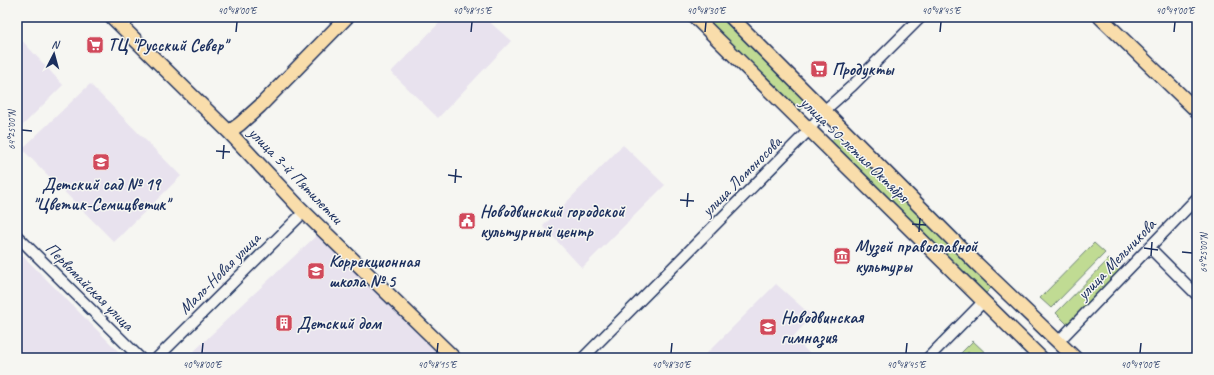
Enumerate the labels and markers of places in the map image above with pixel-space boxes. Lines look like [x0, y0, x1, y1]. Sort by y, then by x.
supermarket icon: ТЦ "Русский Север" [85, 35, 105, 55]
place label: ТЦ "Русский Север" [108, 35, 231, 56]
supermarket icon: Продукты [809, 59, 829, 79]
place label: Продукты [832, 59, 895, 80]
school or university icon: Детский сад № 19 "Цветик-Семицветик" [91, 152, 111, 172]
place label: Детский сад № 19 "Цветик-Семицветик" [33, 174, 173, 215]
place label: Новодвинский городской культурный центр [480, 201, 626, 242]
public building icon: Новодвинский городской культурный центр [457, 211, 477, 231]
place label: Музей православной культуры [855, 236, 979, 277]
museum icon: Музей православной культуры [832, 246, 852, 266]
place label: Коррекционная школа № 5 [329, 251, 421, 292]
school or university icon: Коррекционная школа № 5 [306, 261, 326, 281]
place label: Новодвинская гимназия [781, 307, 864, 349]
building icon: Детский дом [274, 313, 294, 333]
place label: Детский дом [297, 313, 382, 334]
school or university icon: Новодвинская гимназия [758, 317, 778, 337]

